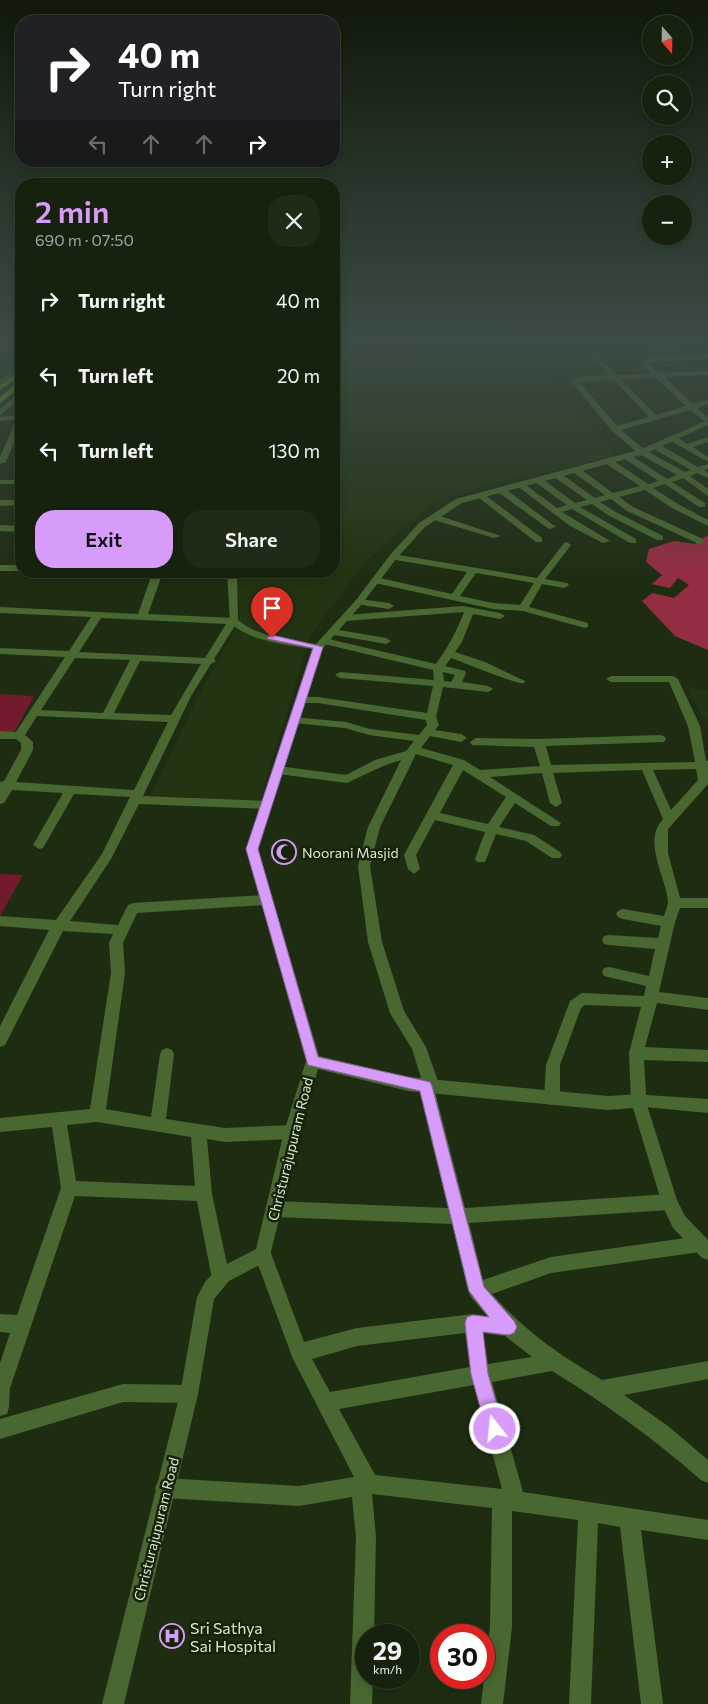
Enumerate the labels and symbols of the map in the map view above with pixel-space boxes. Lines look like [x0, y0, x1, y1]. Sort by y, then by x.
north arrow [642, 15, 692, 65]
pin [251, 587, 293, 638]
mosque icon: Noorani Masjid [271, 839, 297, 865]
place label: Noorani Masjid [302, 844, 399, 861]
street label: Christurajupuram Road [264, 1075, 316, 1223]
position arrow [468, 1402, 520, 1454]
street label: Christurajupuram Road [130, 1455, 182, 1603]
place label: Sri Sathya Sai Hospital [190, 1618, 276, 1655]
hospital icon: Sri Sathya Sai Hospital [159, 1623, 185, 1649]
speed limit sign: 30 [430, 1624, 495, 1689]

